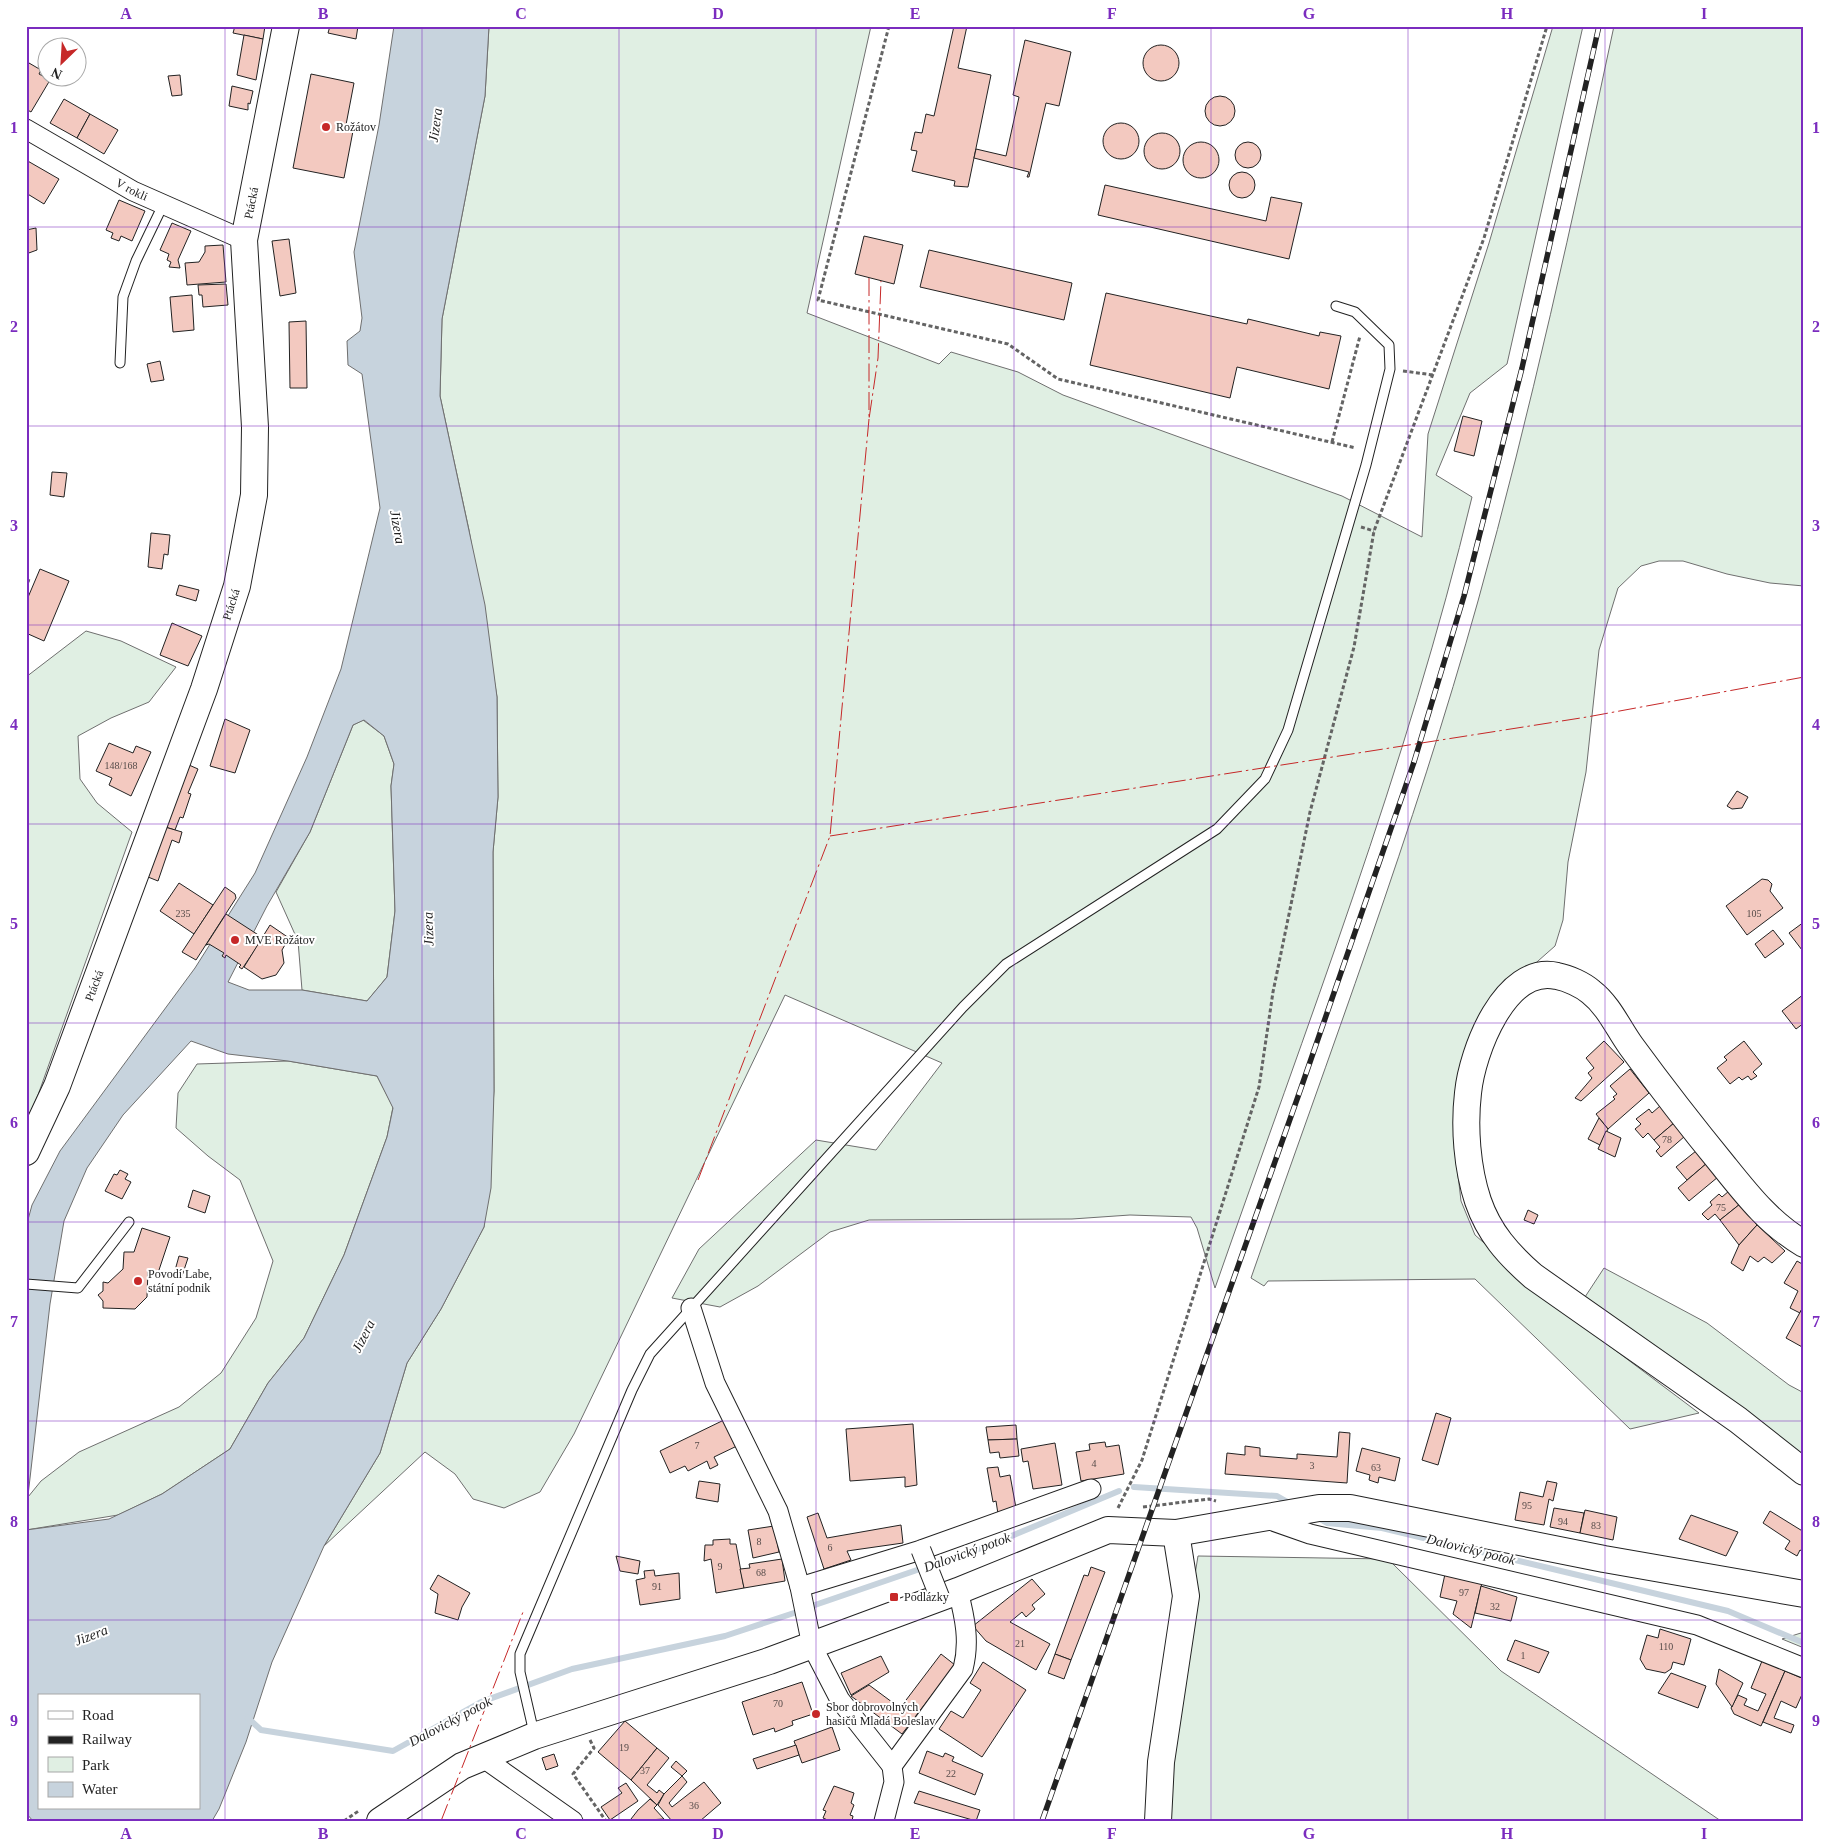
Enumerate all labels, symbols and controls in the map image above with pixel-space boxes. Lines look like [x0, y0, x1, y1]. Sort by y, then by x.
text: A [120, 5, 132, 22]
text: B [318, 5, 329, 22]
text: C [515, 5, 527, 22]
text: D [712, 5, 724, 22]
text: E [910, 5, 920, 22]
text: F [1107, 5, 1117, 22]
text: G [1303, 5, 1316, 22]
text: H [1501, 5, 1514, 22]
text: I [1701, 5, 1707, 22]
north arrow [38, 38, 88, 88]
text: N [49, 64, 64, 82]
water label: Jizera [426, 107, 445, 143]
text: 1 [10, 119, 18, 136]
text: 1 [1812, 119, 1820, 136]
place label: Rožátov [336, 120, 376, 134]
marker: Rožátov [320, 121, 332, 133]
street label: V rokli [113, 176, 151, 204]
street label: Ptácká [241, 185, 261, 220]
text: 2 [10, 318, 18, 335]
text: 2 [1812, 318, 1820, 335]
water label: Jizera [387, 509, 408, 545]
text: 3 [10, 517, 18, 534]
text: 3 [1812, 517, 1820, 534]
street label: Ptácká [220, 586, 243, 622]
text: 4 [10, 716, 18, 733]
text: 4 [1812, 716, 1820, 733]
house number: 148/168 [105, 760, 137, 771]
house number: 235 [176, 908, 191, 919]
house number: 105 [1747, 908, 1762, 919]
water label: Jizera [420, 912, 437, 946]
text: 5 [10, 915, 18, 932]
text: 5 [1812, 915, 1820, 932]
place label: MVE Rožátov [245, 933, 315, 947]
marker: MVE Rožátov [229, 934, 241, 946]
street label: Ptácká [82, 968, 107, 1003]
text: 6 [10, 1114, 18, 1131]
text: 6 [1812, 1114, 1820, 1131]
house number: 78 [1662, 1134, 1672, 1145]
house number: 75 [1716, 1202, 1726, 1213]
place label: Povodí Labe, státní podnik [148, 1267, 212, 1295]
marker: Povodí Labe, státní podnik [132, 1275, 144, 1287]
text: 7 [10, 1313, 18, 1330]
text: 7 [1812, 1313, 1820, 1330]
water label: Jizera [349, 1318, 378, 1355]
house number: 7 [695, 1440, 700, 1451]
house number: 4 [1092, 1458, 1097, 1469]
house number: 3 [1310, 1460, 1315, 1471]
house number: 63 [1371, 1462, 1381, 1473]
house number: 95 [1522, 1500, 1532, 1511]
text: 8 [10, 1513, 18, 1530]
text: 8 [1812, 1513, 1820, 1530]
house number: 94 [1558, 1516, 1568, 1527]
house number: 83 [1591, 1520, 1601, 1531]
water label: Dalovický potok [921, 1530, 1013, 1575]
water label: Dalovický potok [1424, 1531, 1518, 1568]
house number: 8 [757, 1536, 762, 1547]
house number: 6 [828, 1542, 833, 1553]
house number: 9 [718, 1561, 723, 1572]
house number: 68 [756, 1567, 766, 1578]
house number: 91 [652, 1581, 662, 1592]
house number: 97 [1459, 1587, 1469, 1598]
place label: Podlázky [904, 1590, 949, 1604]
marker: Podlázky [888, 1591, 900, 1603]
house number: 32 [1490, 1601, 1500, 1612]
water label: Jizera [73, 1622, 110, 1649]
house number: 21 [1015, 1638, 1025, 1649]
house number: 110 [1659, 1641, 1673, 1652]
house number: 1 [1521, 1650, 1526, 1661]
water label: Dalovický potok [405, 1693, 495, 1750]
legend [38, 1694, 200, 1810]
house number: 70 [773, 1698, 783, 1709]
place label: Sbor dobrovolných hasičů Mladá Boleslav [826, 1700, 935, 1728]
text: Road [82, 1707, 114, 1723]
marker: Sbor dobrovolných hasičů Mladá Boleslav [810, 1708, 822, 1720]
text: 9 [10, 1712, 18, 1729]
text: 9 [1812, 1712, 1820, 1729]
text: Railway [82, 1731, 132, 1747]
house number: 19 [619, 1742, 629, 1753]
text: Park [82, 1757, 110, 1773]
house number: 37 [640, 1765, 650, 1776]
house number: 22 [946, 1768, 956, 1779]
text: Water [82, 1781, 117, 1797]
house number: 36 [689, 1800, 699, 1811]
text: A [120, 1825, 132, 1842]
text: B [318, 1825, 329, 1842]
text: C [515, 1825, 527, 1842]
text: D [712, 1825, 724, 1842]
text: E [910, 1825, 920, 1842]
text: F [1107, 1825, 1117, 1842]
text: G [1303, 1825, 1316, 1842]
text: H [1501, 1825, 1514, 1842]
text: I [1701, 1825, 1707, 1842]

